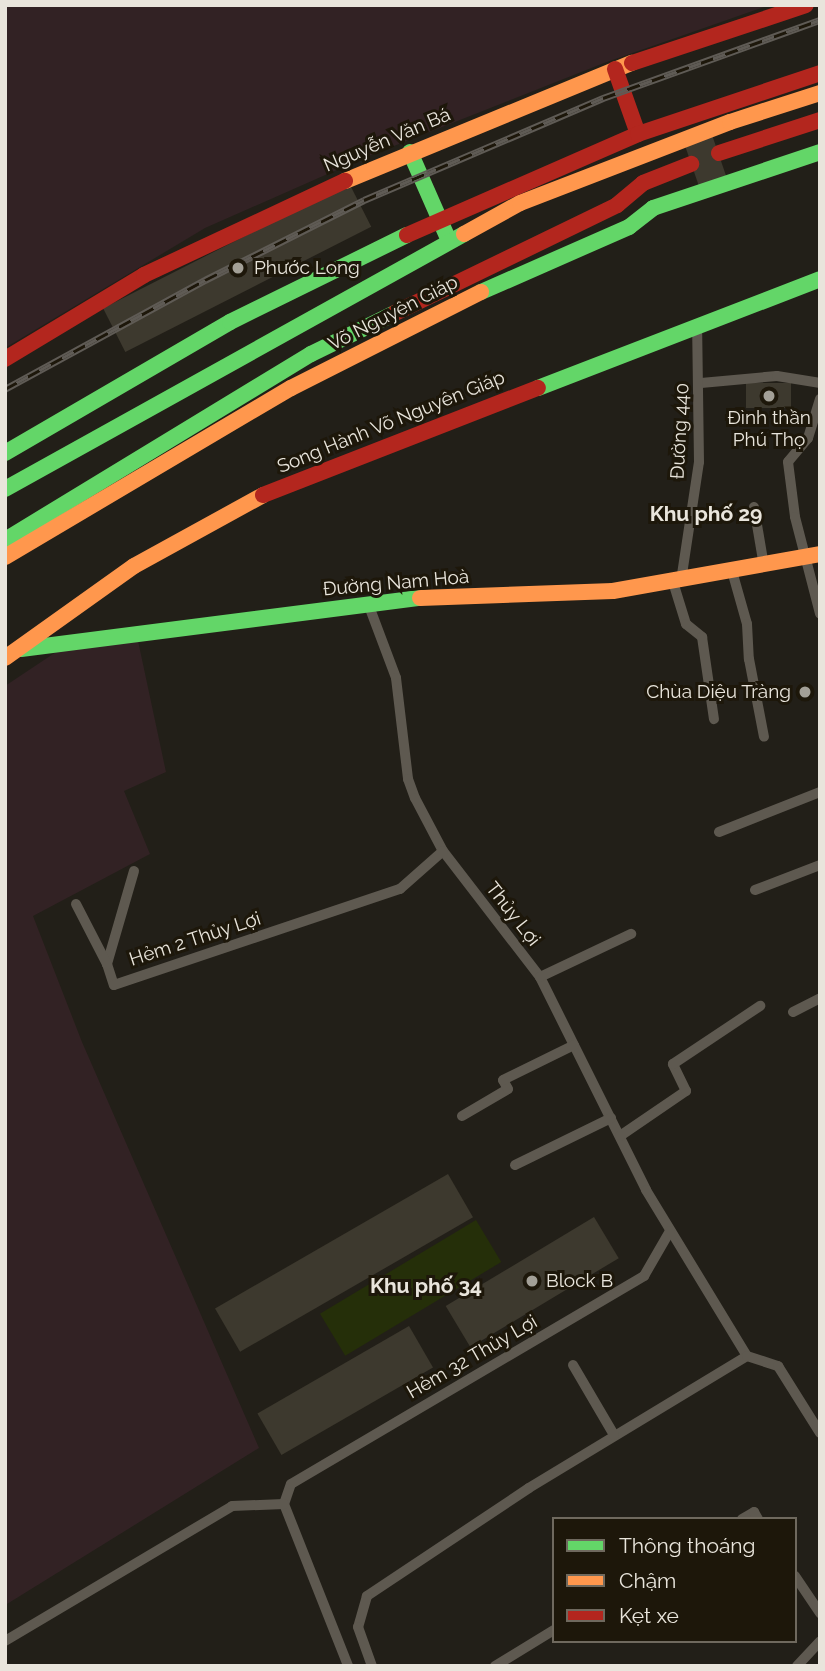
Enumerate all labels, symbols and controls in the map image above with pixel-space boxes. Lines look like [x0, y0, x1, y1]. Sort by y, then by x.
street label: Nguyễn Văn Bá [320, 103, 454, 177]
place label: Phước Long [254, 257, 360, 279]
marker: Phước Long [228, 258, 248, 278]
street label: Võ Nguyên Giáp [324, 271, 462, 355]
street label: Song Hành Võ Nguyên Giáp [274, 366, 508, 478]
street label: Đường 440 [666, 382, 694, 480]
marker: Đình thần Phú Thọ [761, 388, 777, 404]
place label: Đình thần Phú Thọ [727, 407, 811, 451]
district label: Khu phố 29 [650, 501, 762, 527]
street label: Đường Nam Hoà [322, 565, 470, 601]
place label: Chùa Diệu Tràng [646, 681, 791, 703]
marker: Chùa Diệu Tràng [797, 684, 813, 700]
street label: Thủy Lợi [481, 877, 545, 951]
street label: Hẻm 2 Thủy Lợi [126, 907, 264, 971]
place label: Block B [546, 1270, 613, 1292]
district label: Khu phố 34 [370, 1273, 482, 1299]
marker: Block B [524, 1273, 540, 1289]
street label: Hẻm 32 Thủy Lợi [402, 1310, 542, 1404]
legend [552, 1517, 797, 1643]
text: Thông thoáng [619, 1533, 756, 1558]
text: Chậm [619, 1568, 676, 1593]
text: Kẹt xe [619, 1603, 679, 1628]

